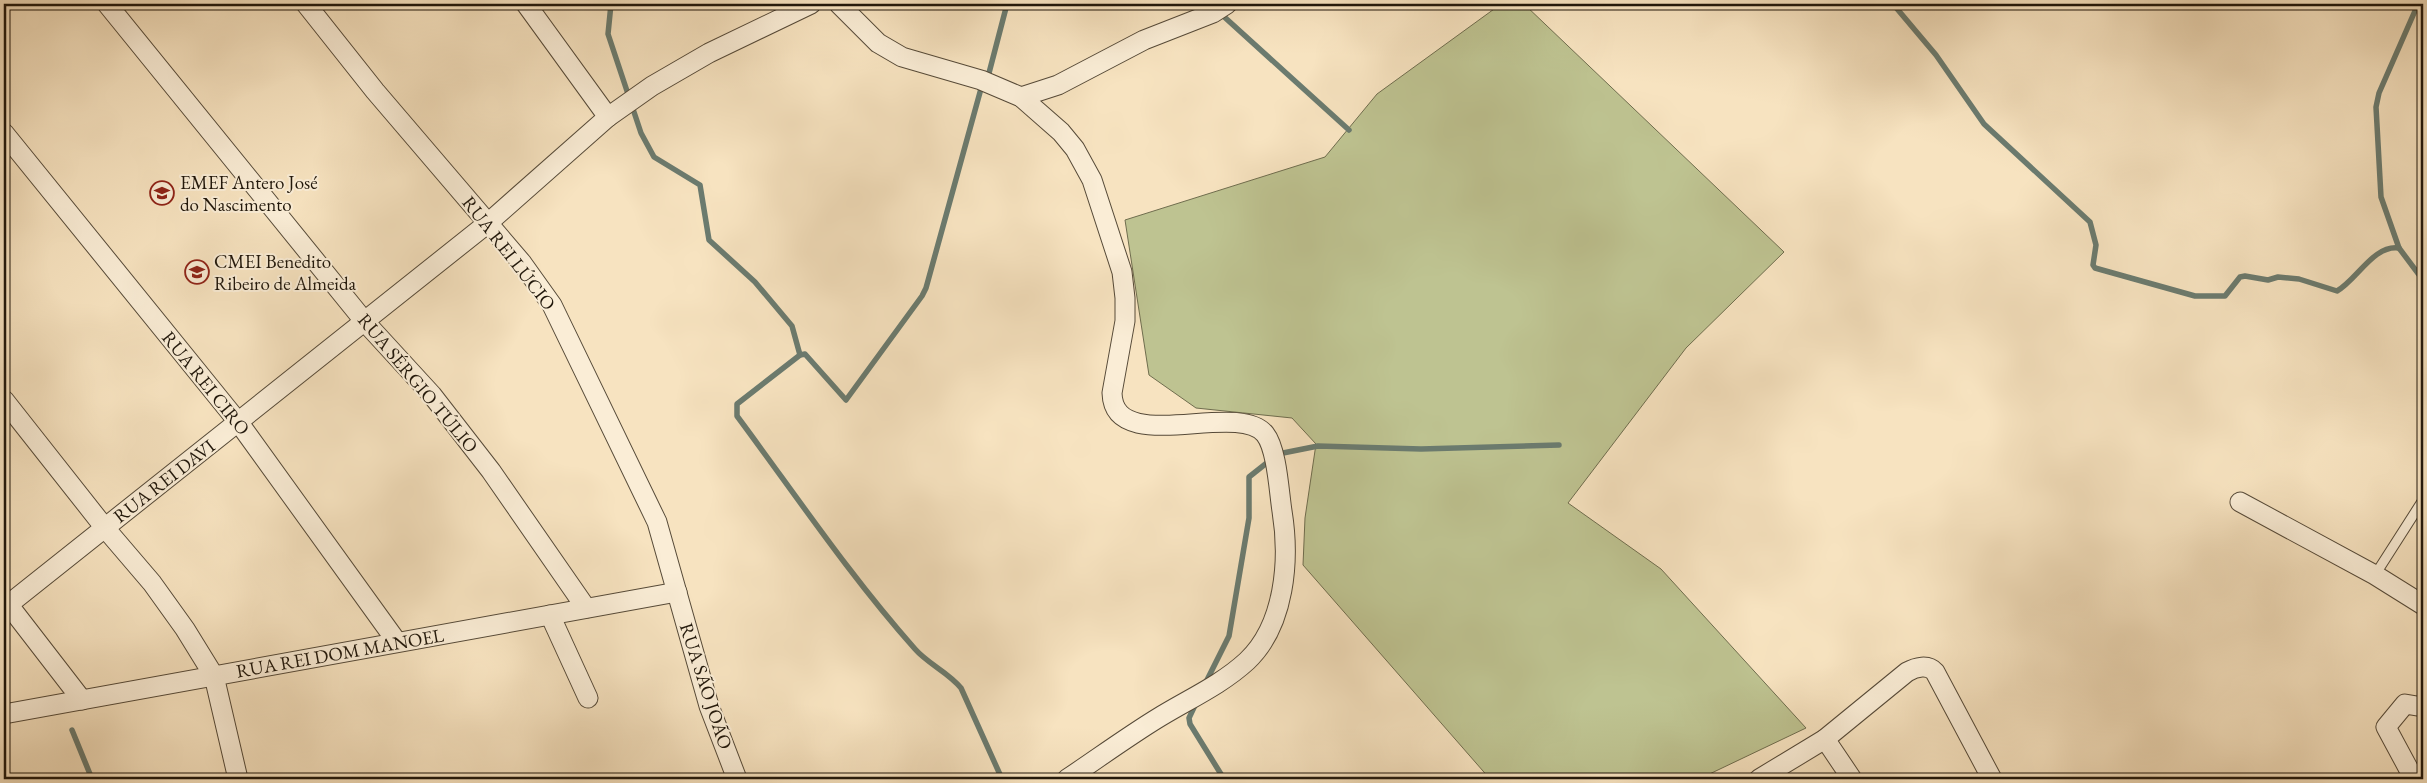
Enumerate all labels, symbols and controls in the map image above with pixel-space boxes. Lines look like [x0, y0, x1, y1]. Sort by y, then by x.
place label: EMEF Antero José do Nascimento [180, 170, 318, 217]
school or university icon: EMEF Antero José do Nascimento [149, 180, 175, 206]
street label: RUA REI LÚCIO [456, 191, 562, 315]
place label: CMEI Benedito Ribeiro de Almeida [214, 249, 357, 296]
school or university icon: CMEI Benedito Ribeiro de Almeida [184, 259, 210, 285]
street label: RUA SÉRGIO TÚLIO [352, 308, 484, 458]
street label: RUA REI CIRO [156, 326, 256, 440]
street label: RUA REI DAVI [108, 433, 220, 529]
street label: RUA SÃO JOÃO [674, 620, 738, 752]
street label: RUA REI DOM MANOEL [234, 622, 446, 684]

